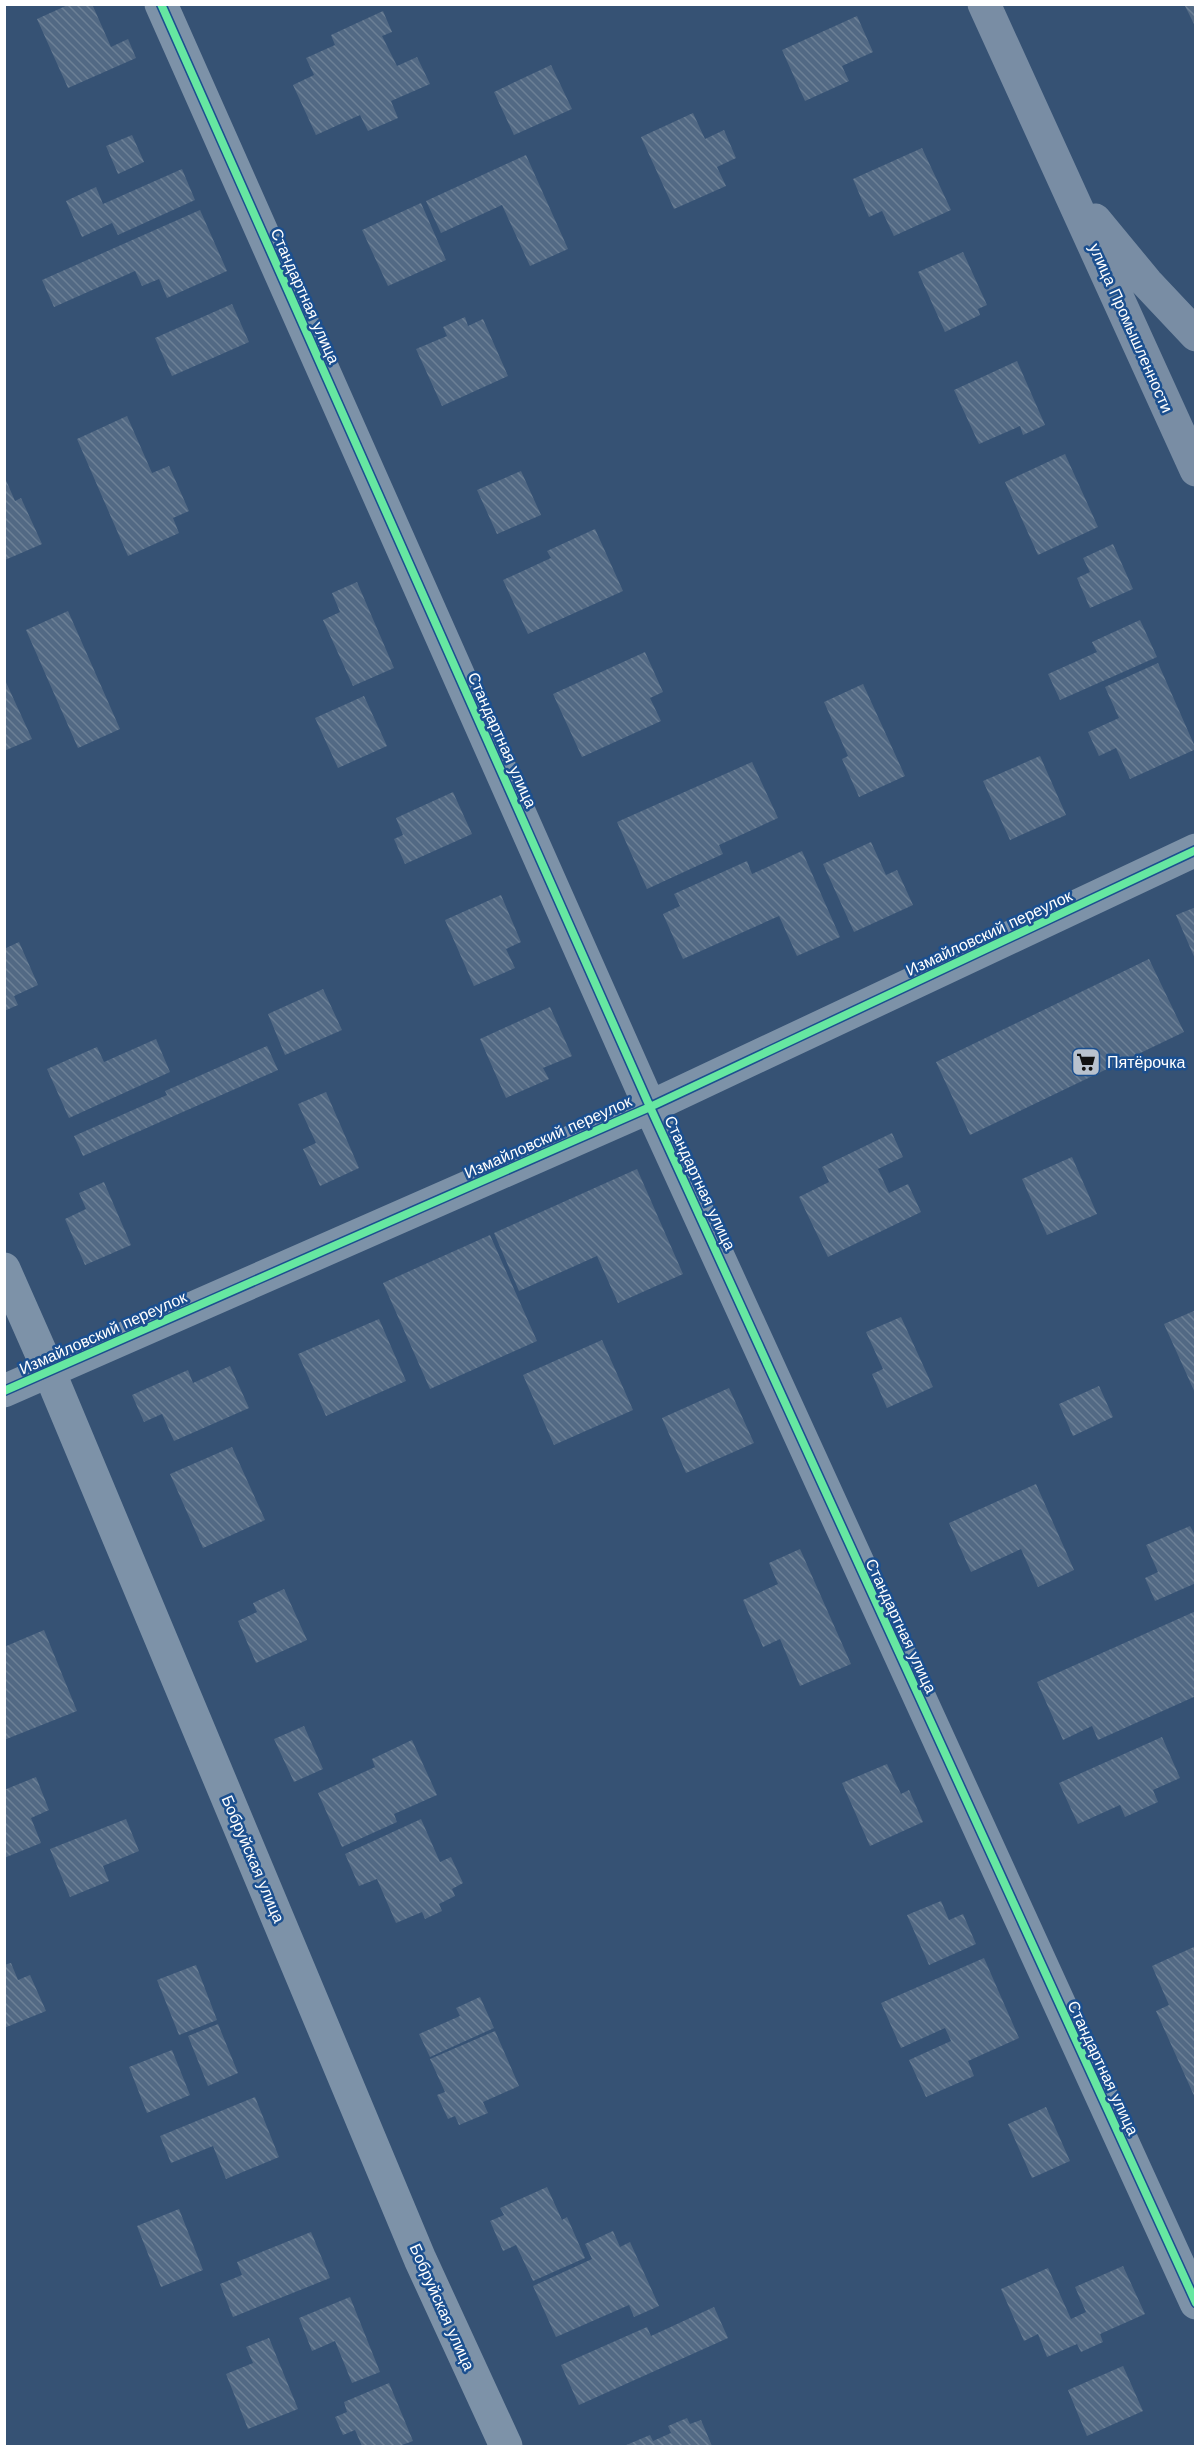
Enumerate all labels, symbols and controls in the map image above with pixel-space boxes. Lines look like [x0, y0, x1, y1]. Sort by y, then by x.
street label: Стандартная улица [267, 225, 343, 367]
street label: улица Промышленности [1085, 240, 1177, 416]
street label: Стандартная улица [464, 669, 540, 811]
street label: Измайловский переулок [903, 886, 1076, 980]
supermarket icon: Пятёрочка [1070, 1046, 1102, 1078]
place label: Пятёрочка [1107, 1053, 1186, 1072]
street label: Измайловский переулок [461, 1091, 635, 1182]
street label: Стандартная улица [660, 1113, 740, 1253]
street label: Измайловский переулок [16, 1287, 190, 1378]
street label: Стандартная улица [861, 1556, 941, 1696]
street label: Бобруйская улица [218, 1792, 288, 1926]
street label: Стандартная улица [1063, 1998, 1143, 2138]
street label: Бобруйская улица [406, 2241, 478, 2373]

